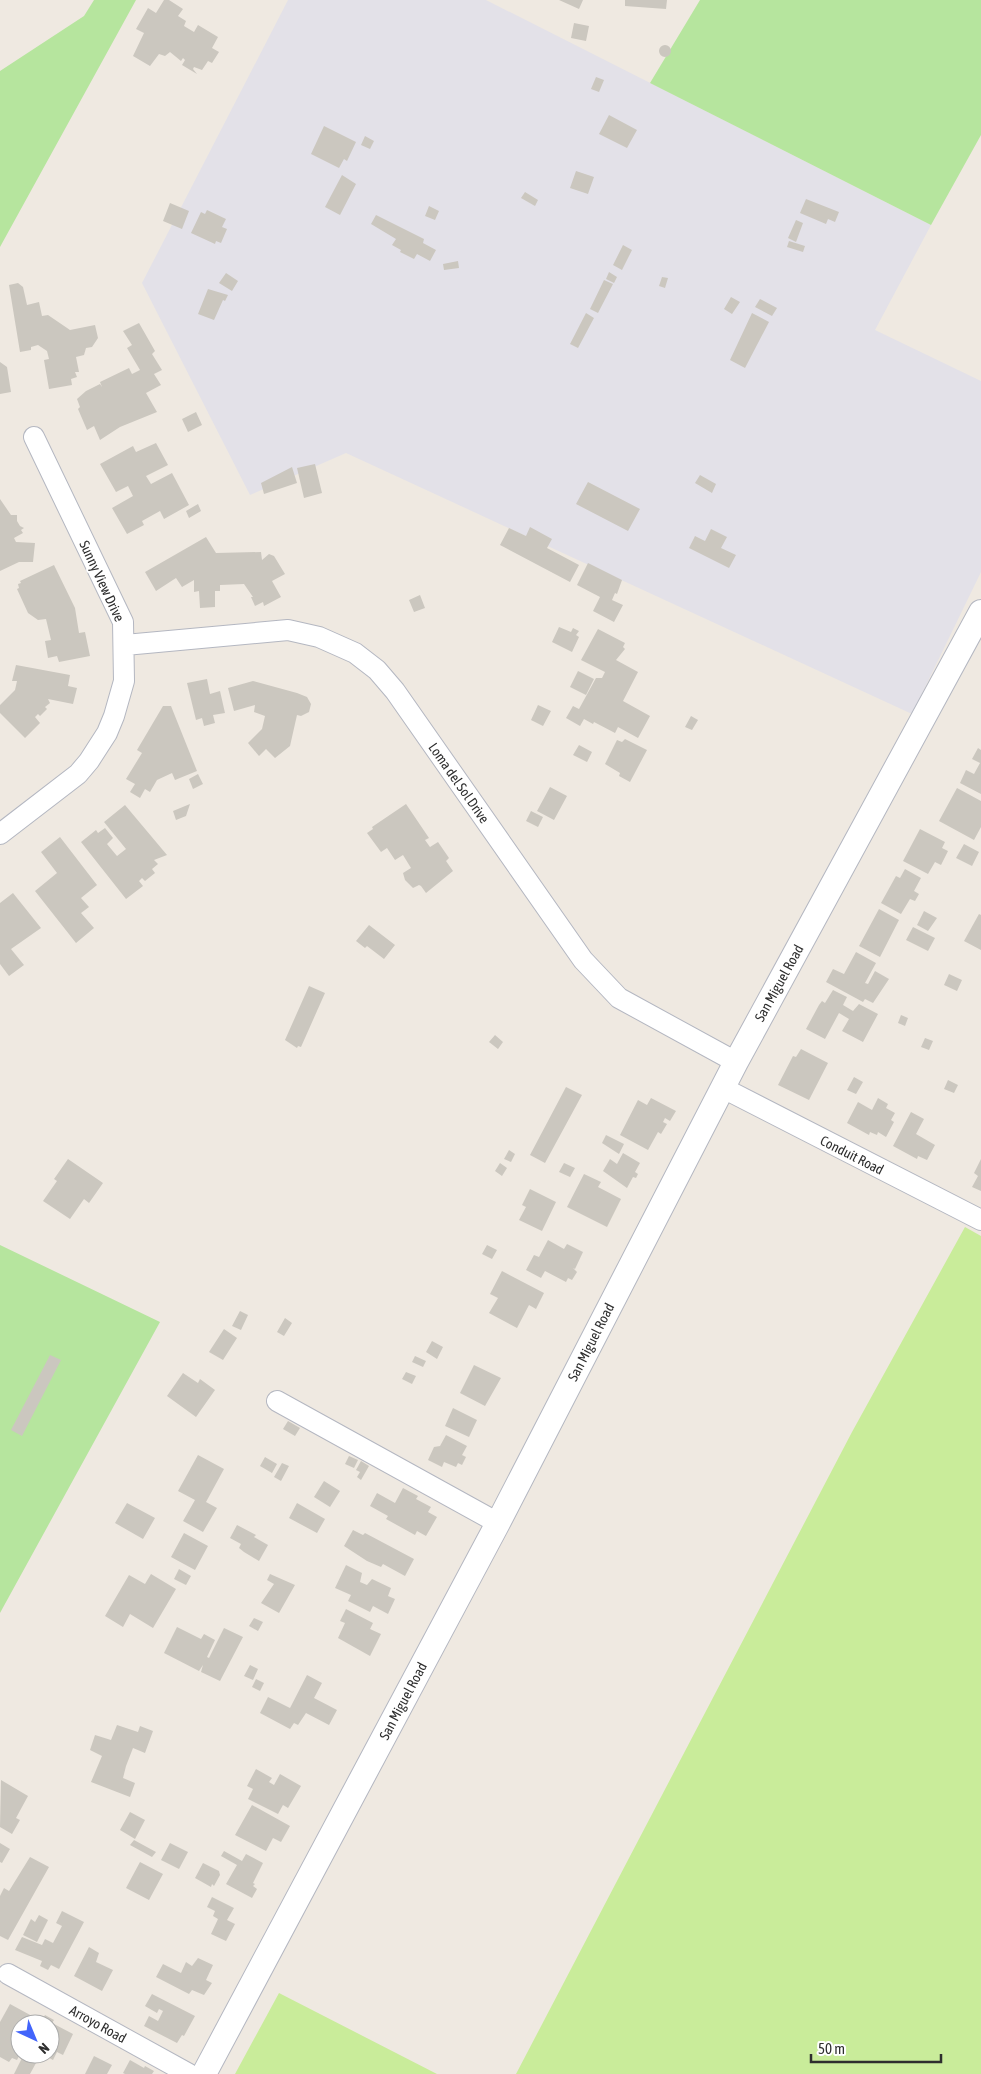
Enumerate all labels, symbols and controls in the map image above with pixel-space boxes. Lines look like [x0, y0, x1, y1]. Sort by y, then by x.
street label: Sunny View Drive [76, 538, 128, 624]
street label: Loma del Sol Drive [425, 740, 493, 826]
street label: San Miguel Road [751, 942, 807, 1024]
street label: Conduit Road [818, 1132, 886, 1178]
street label: San Miguel Road [565, 1300, 617, 1384]
street label: San Miguel Road [376, 1660, 430, 1742]
street label: Arroyo Road [67, 2002, 129, 2046]
north arrow [10, 2014, 60, 2064]
scale bar [811, 2032, 941, 2064]
text: N [36, 2040, 53, 2057]
text: 50 m [818, 2040, 845, 2057]

